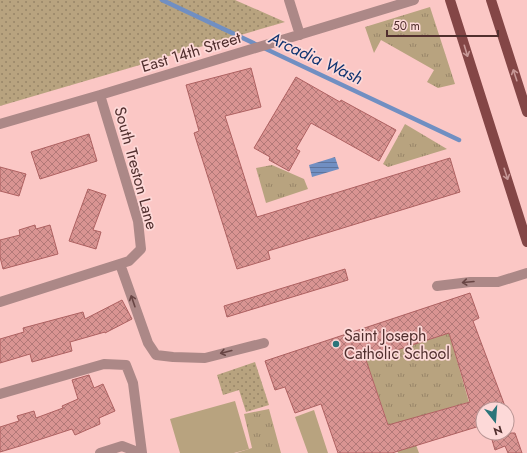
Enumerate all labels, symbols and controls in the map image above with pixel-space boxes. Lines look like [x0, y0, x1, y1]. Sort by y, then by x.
scale bar [387, 12, 498, 38]
text: 50 m [393, 17, 420, 35]
water label: Arcadia Wash [264, 25, 367, 90]
street label: East 14th Street [138, 26, 244, 78]
one-way arrow [463, 44, 471, 56]
one-way arrow [511, 69, 518, 82]
street label: South Treston Lane [109, 104, 163, 232]
one-way arrow [503, 168, 510, 181]
one-way arrow [462, 279, 475, 286]
one-way arrow [129, 294, 136, 307]
place label: Saint Joseph Catholic School [344, 324, 450, 365]
marker: Saint Joseph Catholic School [331, 339, 341, 349]
one-way arrow [220, 349, 233, 357]
north arrow [475, 401, 515, 441]
text: N [491, 422, 504, 439]

